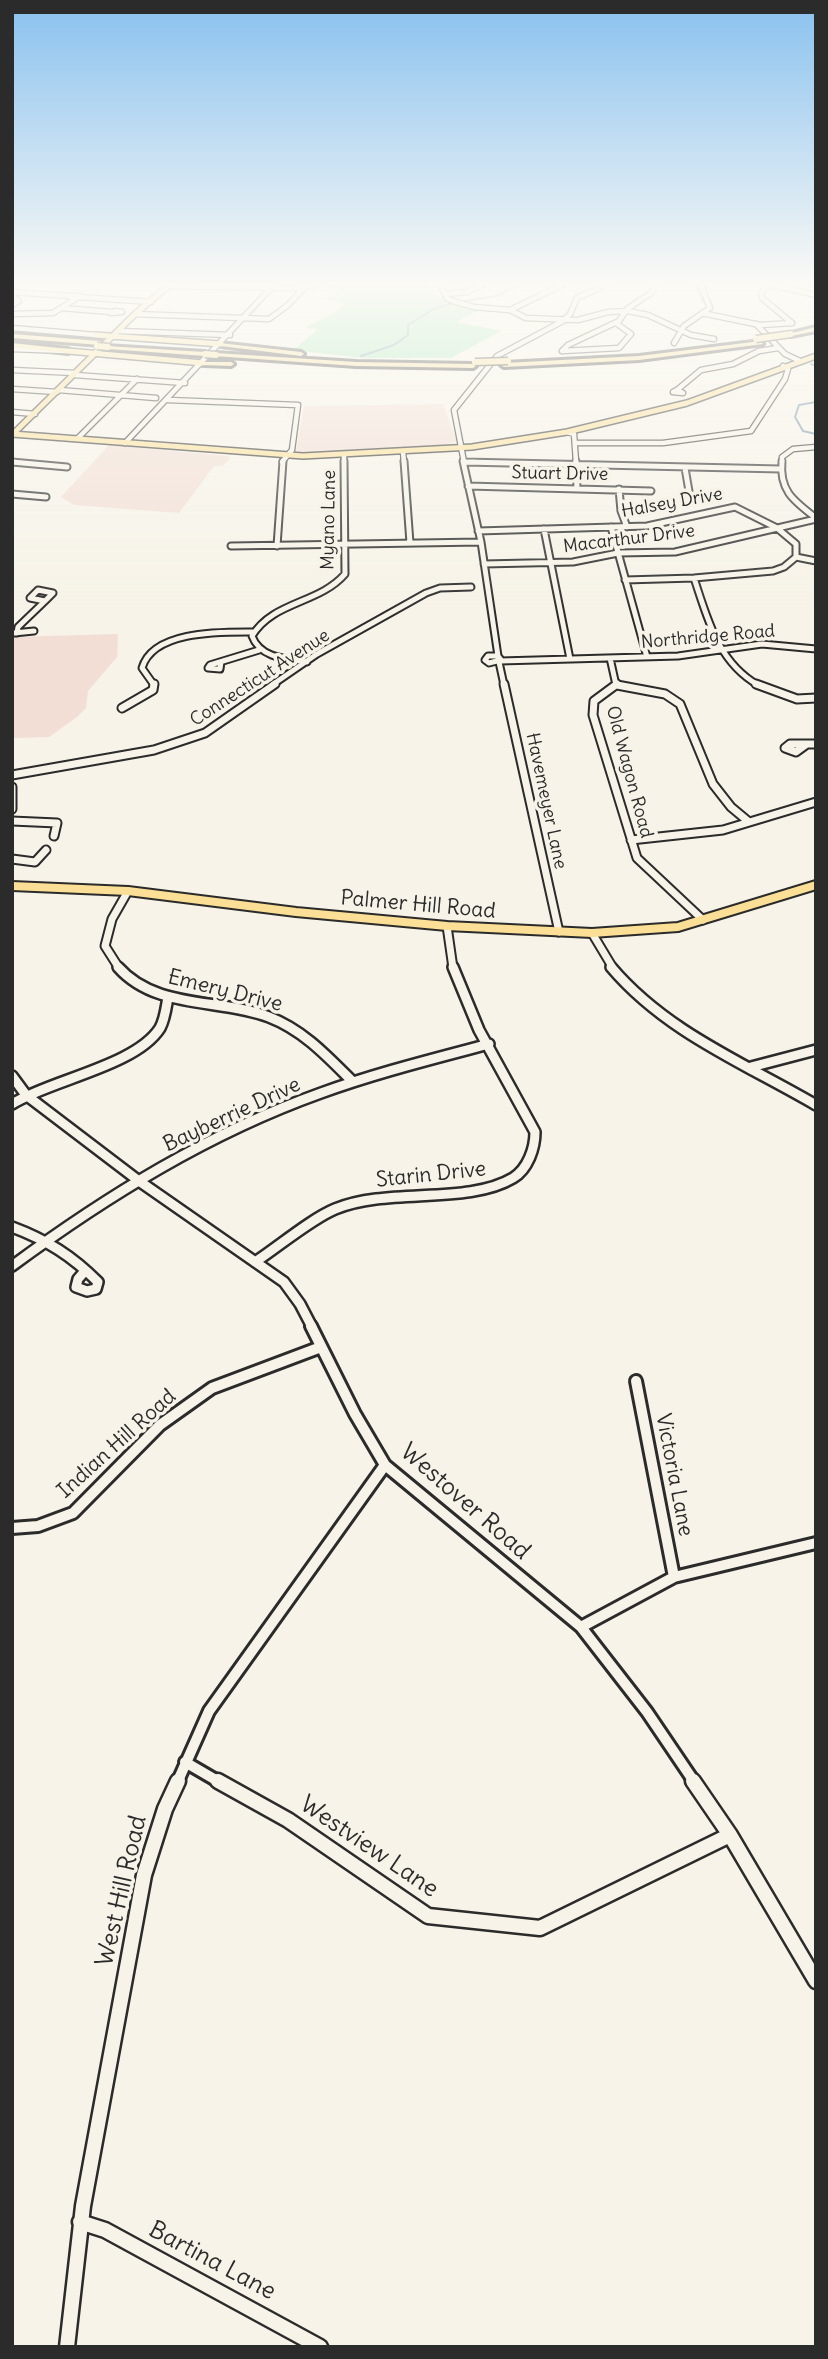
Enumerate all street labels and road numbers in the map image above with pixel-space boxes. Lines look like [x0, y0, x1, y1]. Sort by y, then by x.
street label: Stuart Drive [511, 462, 609, 486]
street label: Myano Lane [317, 470, 341, 570]
street label: Halsey Drive [620, 483, 724, 523]
street label: Macarthur Drive [562, 520, 696, 558]
street label: Northridge Road [640, 620, 776, 654]
street label: Connecticut Avenue [186, 625, 334, 731]
street label: Old Wagon Road [601, 704, 657, 840]
street label: Havemeyer Lane [521, 731, 571, 871]
street label: Palmer Hill Road [339, 886, 497, 924]
street label: Emery Drive [165, 965, 285, 1017]
street label: Bayberrie Drive [159, 1072, 305, 1158]
street label: Starin Drive [375, 1157, 487, 1193]
street label: Indian Hill Road [53, 1384, 181, 1504]
street label: Victoria Lane [650, 1412, 698, 1538]
street label: Westover Road [394, 1438, 536, 1566]
street label: Westview Lane [294, 1790, 444, 1904]
street label: West Hill Road [91, 1813, 153, 1969]
street label: Bartina Lane [144, 2216, 280, 2306]

